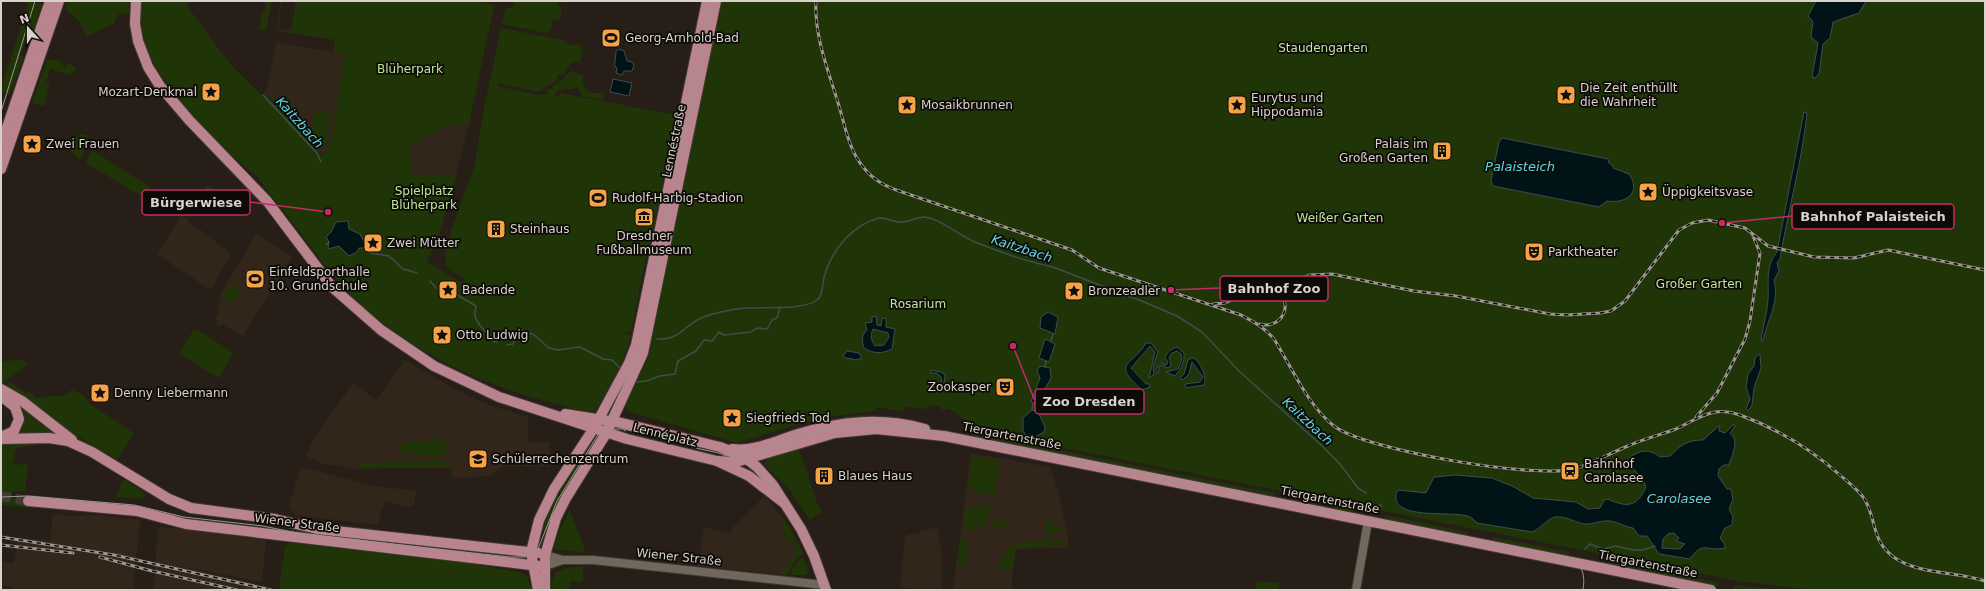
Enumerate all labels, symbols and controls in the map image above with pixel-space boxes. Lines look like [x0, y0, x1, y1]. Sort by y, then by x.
north arrow [8, 8, 48, 48]
text: N [18, 11, 31, 27]
sports icon: Georg-Arnhold-Bad [600, 27, 622, 49]
place label: Georg-Arnhold-Bad [625, 31, 739, 45]
park label: Staudengarten [1278, 41, 1368, 55]
park label: Blüherpark [377, 62, 443, 76]
place icon: Mozart-Denkmal [200, 81, 222, 103]
place label: Die Zeit enthüllt die Wahrheit [1580, 81, 1678, 109]
place icon: Die Zeit enthüllt die Wahrheit [1555, 84, 1577, 106]
place label: Mozart-Denkmal [98, 85, 197, 99]
place label: Eurytus und Hippodamia [1251, 91, 1323, 119]
water label: Kaitzbach [273, 94, 326, 151]
place icon: Mosaikbrunnen [896, 94, 918, 116]
place icon: Eurytus und Hippodamia [1226, 94, 1248, 116]
place label: Mosaikbrunnen [921, 98, 1013, 112]
street label: Lennéstraße [659, 103, 689, 179]
place icon: Zwei Frauen [21, 133, 43, 155]
place label: Zwei Frauen [46, 137, 119, 151]
place label: Palais im Großen Garten [1339, 137, 1428, 165]
building icon: Palais im Großen Garten [1431, 140, 1453, 162]
water label: Palaisteich [1485, 159, 1555, 174]
place icon: Üppigkeitsvase [1637, 181, 1659, 203]
place label: Üppigkeitsvase [1662, 183, 1753, 199]
park label: Spielplatz Blüherpark [391, 184, 457, 212]
sports icon: Rudolf-Harbig-Stadion [587, 187, 609, 209]
callout: Bürgerwiese [142, 190, 250, 215]
place label: Rudolf-Harbig-Stadion [612, 191, 743, 205]
text: Bürgerwiese [150, 195, 242, 210]
callout: Bahnhof Palaisteich [1792, 204, 1954, 229]
museum icon: Dresdner Fußballmuseum [633, 206, 655, 228]
text: Bahnhof Palaisteich [1800, 209, 1946, 224]
park label: Weißer Garten [1297, 211, 1383, 225]
building icon: Steinhaus [485, 218, 507, 240]
place label: Steinhaus [510, 222, 569, 236]
place label: Dresdner Fußballmuseum [596, 229, 692, 257]
place icon: Zwei Mütter [362, 232, 384, 254]
water label: Kaitzbach [989, 232, 1054, 265]
place label: Zwei Mütter [387, 236, 459, 250]
theatre icon: Parktheater [1523, 241, 1545, 263]
place label: Parktheater [1548, 245, 1618, 259]
place label: Einfeldsporthalle 10. Grundschule [269, 265, 370, 293]
sports icon: Einfeldsporthalle 10. Grundschule [244, 268, 266, 290]
callout: Bahnhof Zoo [1220, 276, 1328, 301]
park label: Großer Garten [1656, 277, 1742, 291]
place icon: Badende [437, 279, 459, 301]
place icon: Bronzeadler [1063, 280, 1085, 302]
text: Bahnhof Zoo [1228, 281, 1320, 296]
place label: Badende [462, 283, 515, 297]
place label: Bronzeadler [1088, 284, 1160, 298]
park label: Rosarium [890, 297, 946, 311]
place icon: Otto Ludwig [431, 324, 453, 346]
place label: Otto Ludwig [456, 328, 528, 342]
theatre icon: Zookasper [994, 376, 1016, 398]
place label: Zookasper [928, 380, 991, 394]
place icon: Denny Liebermann [89, 382, 111, 404]
place label: Denny Liebermann [114, 386, 228, 400]
callout: Zoo Dresden [1035, 389, 1144, 414]
text: Zoo Dresden [1043, 394, 1135, 409]
water label: Kaitzbach [1279, 394, 1336, 448]
place icon: Siegfrieds Tod [721, 407, 743, 429]
place label: Siegfrieds Tod [746, 411, 830, 425]
street label: Tiergartenstraße [961, 419, 1063, 452]
street label: Lennéplatz [631, 420, 699, 450]
school or university icon: Schülerrechenzentrum [467, 448, 489, 470]
place label: Schülerrechenzentrum [492, 452, 628, 466]
place label: Bahnhof Carolasee [1584, 457, 1643, 485]
station icon: Bahnhof Carolasee [1559, 460, 1581, 482]
building icon: Blaues Haus [813, 465, 835, 487]
place label: Blaues Haus [838, 469, 912, 483]
street label: Tiergartenstraße [1279, 483, 1381, 516]
water label: Carolasee [1647, 491, 1711, 506]
street label: Wiener Straße [254, 511, 340, 535]
street label: Wiener Straße [636, 546, 722, 568]
street label: Tiergartenstraße [1597, 547, 1699, 580]

